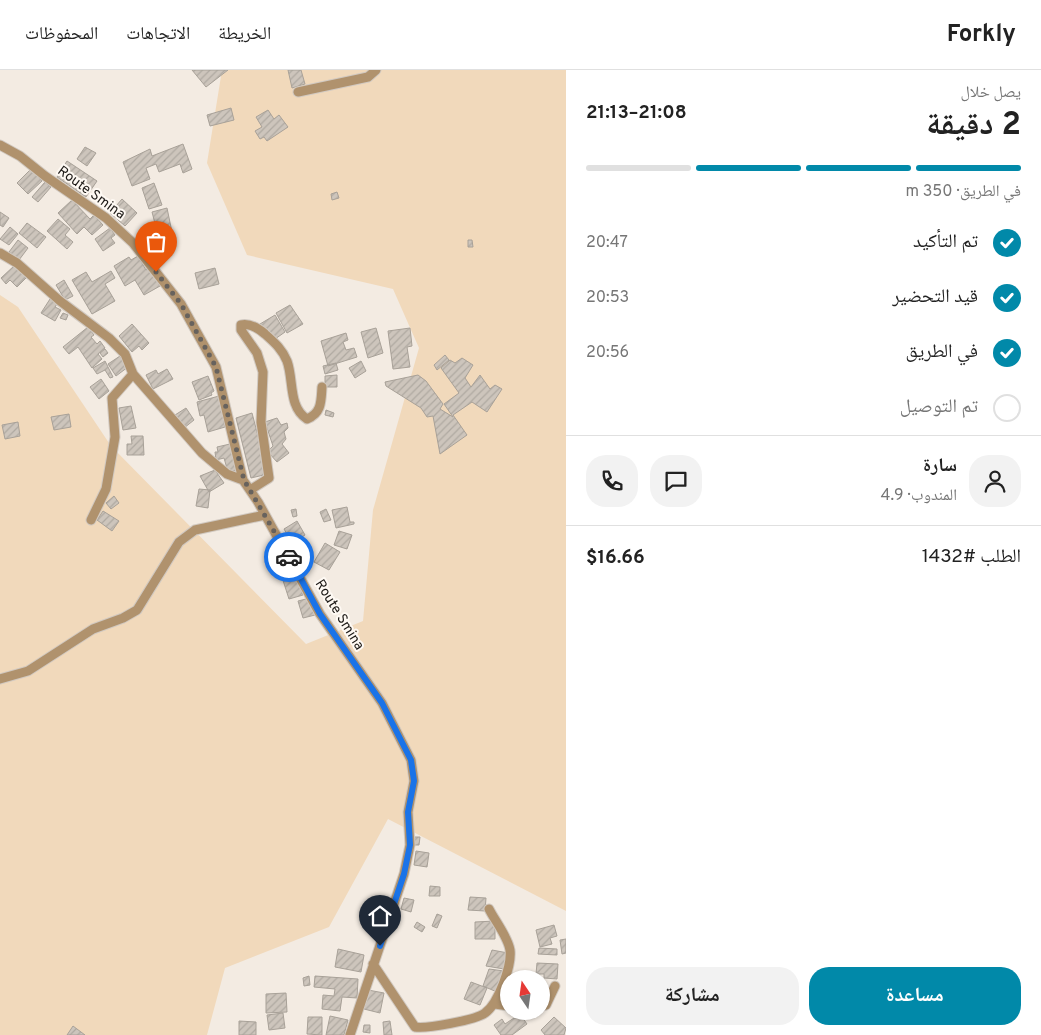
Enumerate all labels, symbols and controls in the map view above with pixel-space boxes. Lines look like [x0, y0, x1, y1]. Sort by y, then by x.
text: Forkly [947, 20, 1016, 50]
text: المحفوظات [25, 23, 98, 46]
text: الاتجاهات [126, 23, 190, 46]
text: الخريطة [218, 23, 271, 46]
text: يصل خلال [960, 83, 1021, 103]
text: 21:08–21:13 [586, 101, 687, 125]
text: 2 دقيقة [926, 106, 1021, 146]
street label: Route Smina [54, 163, 128, 223]
text: في الطريق · 350 m [905, 182, 1021, 202]
pin [135, 221, 177, 272]
icon: bag [142, 228, 170, 256]
icon: check [993, 229, 1021, 257]
text: تم التأكيد [913, 230, 978, 254]
text: 20:47 [586, 233, 628, 253]
icon: check [993, 284, 1021, 312]
text: قيد التحضير [892, 285, 978, 309]
text: 20:53 [586, 288, 629, 308]
icon: check [993, 339, 1021, 367]
text: في الطريق [906, 340, 978, 364]
text: 20:56 [586, 343, 629, 363]
text: تم التوصيل [900, 395, 978, 419]
text: سارة [923, 454, 957, 478]
button: phone [586, 455, 638, 507]
button: chat [650, 455, 702, 507]
button: person [969, 455, 1021, 507]
text: المندوب · 4.9 [881, 486, 957, 506]
courier [264, 532, 314, 582]
icon: car [275, 543, 303, 571]
text: الطلب #1432 [922, 545, 1021, 569]
text: $16.66 [586, 546, 645, 570]
street label: Route Smina [311, 577, 367, 653]
pin [359, 895, 401, 946]
icon: home [366, 902, 394, 930]
button: مشاركة [586, 967, 799, 1025]
button: مساعدة [809, 967, 1021, 1025]
north arrow [500, 970, 550, 1020]
map controls [500, 970, 550, 1020]

